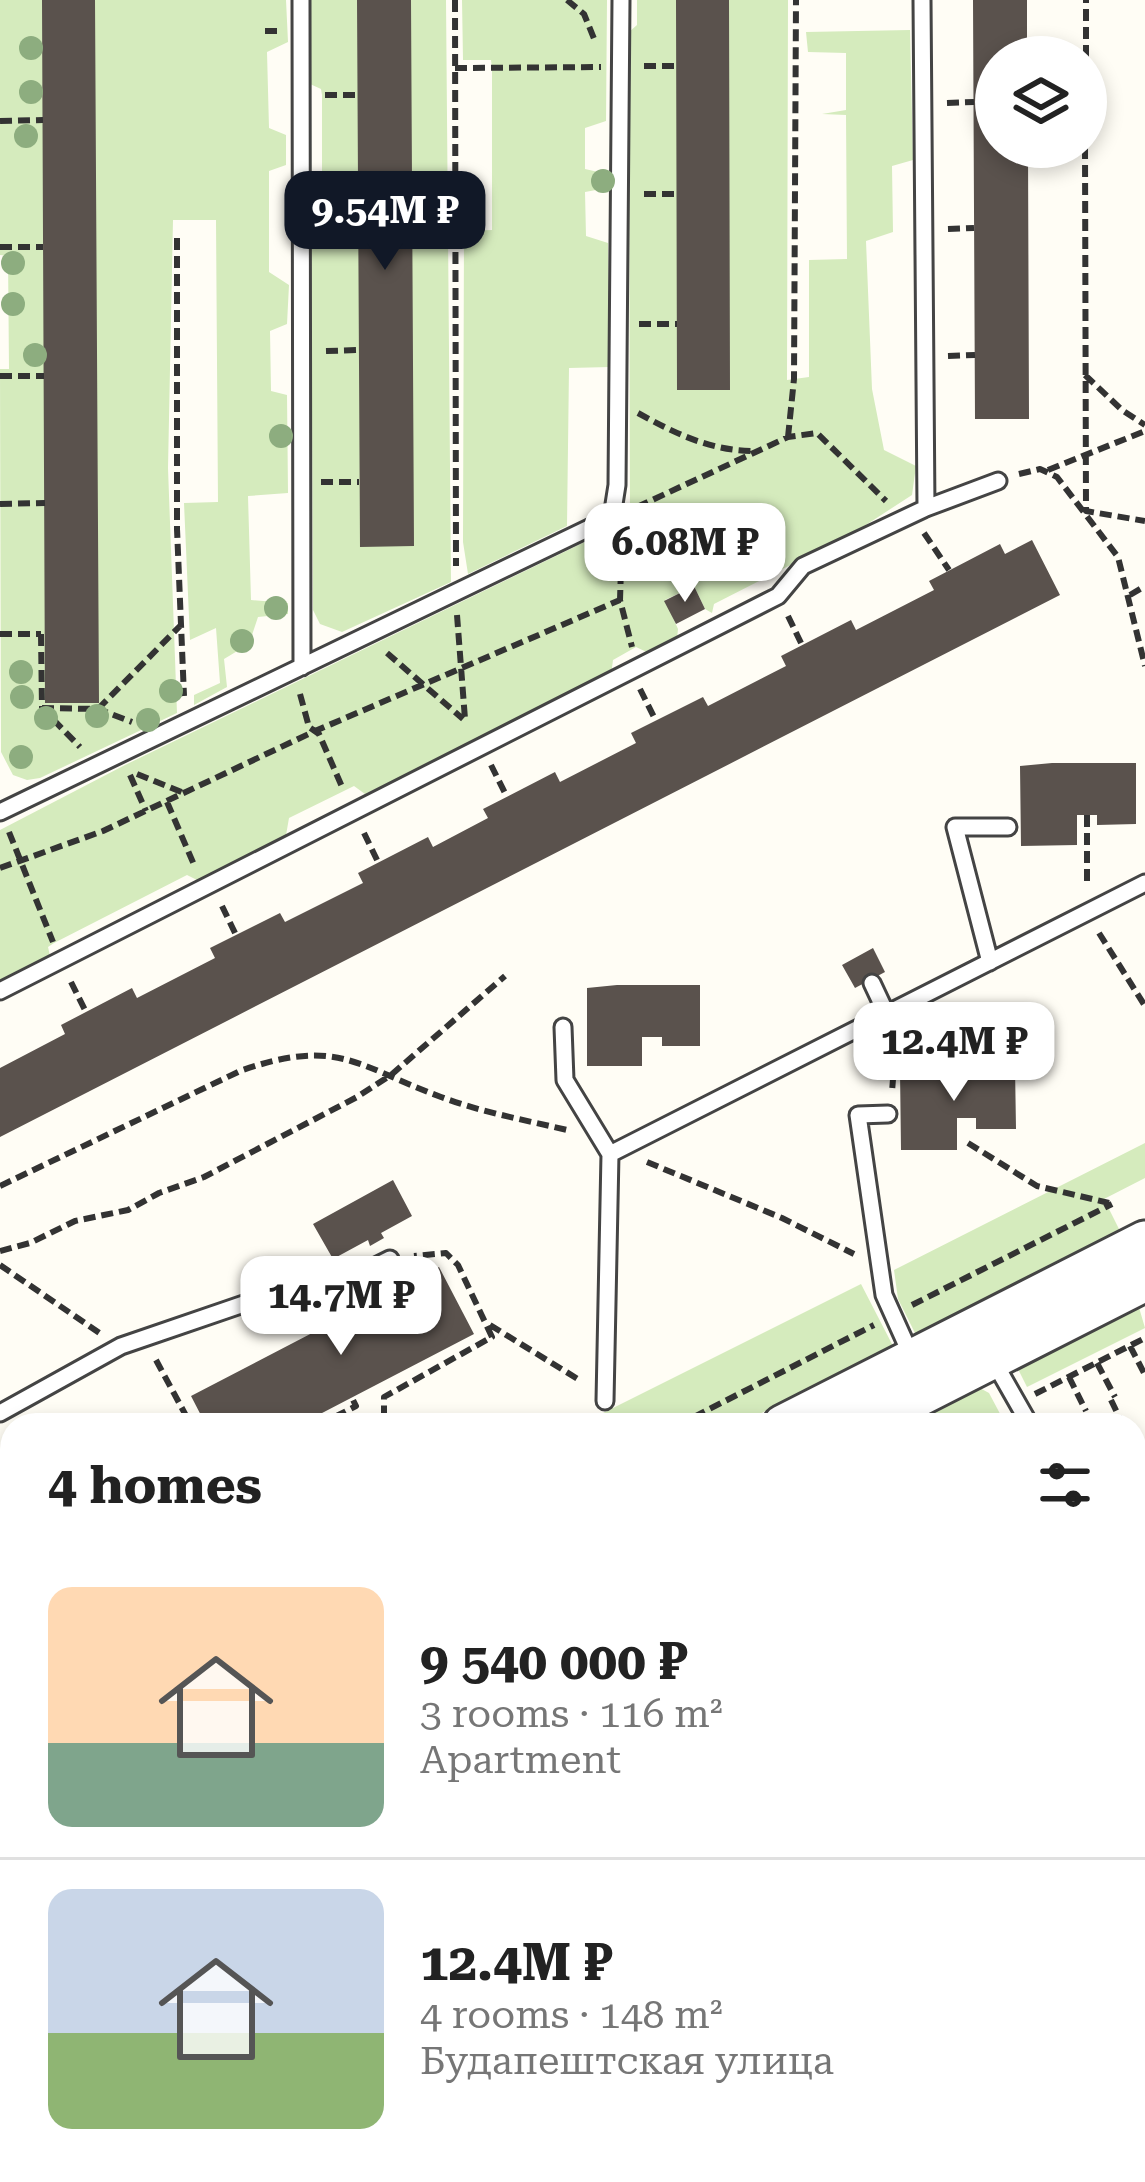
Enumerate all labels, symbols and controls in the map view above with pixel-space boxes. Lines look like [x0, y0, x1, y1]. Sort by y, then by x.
map controls [975, 36, 1107, 168]
button: layers [975, 36, 1107, 168]
pin: 9.54M ₽ [274, 171, 496, 273]
text: 9.54M ₽ [311, 187, 459, 233]
pin: 6.08M ₽ [574, 503, 796, 605]
text: 6.08M ₽ [611, 519, 759, 565]
pin: 12.4M ₽ [843, 1002, 1065, 1104]
text: 12.4M ₽ [880, 1018, 1028, 1064]
pin: 14.7M ₽ [230, 1256, 452, 1358]
text: 14.7M ₽ [267, 1272, 415, 1318]
icon: filters [1032, 1452, 1098, 1518]
text: 4 homes [48, 1456, 262, 1515]
text: 9 540 000 ₽ [420, 1632, 687, 1691]
icon: home [144, 1635, 288, 1779]
text: 3 rooms · 116 m² [420, 1691, 723, 1737]
text: Apartment [420, 1737, 621, 1783]
text: 12.4M ₽ [420, 1933, 612, 1992]
icon: home [144, 1937, 288, 2081]
text: 4 rooms · 148 m² [420, 1992, 723, 2038]
text: Будапештская улица [420, 2038, 834, 2084]

